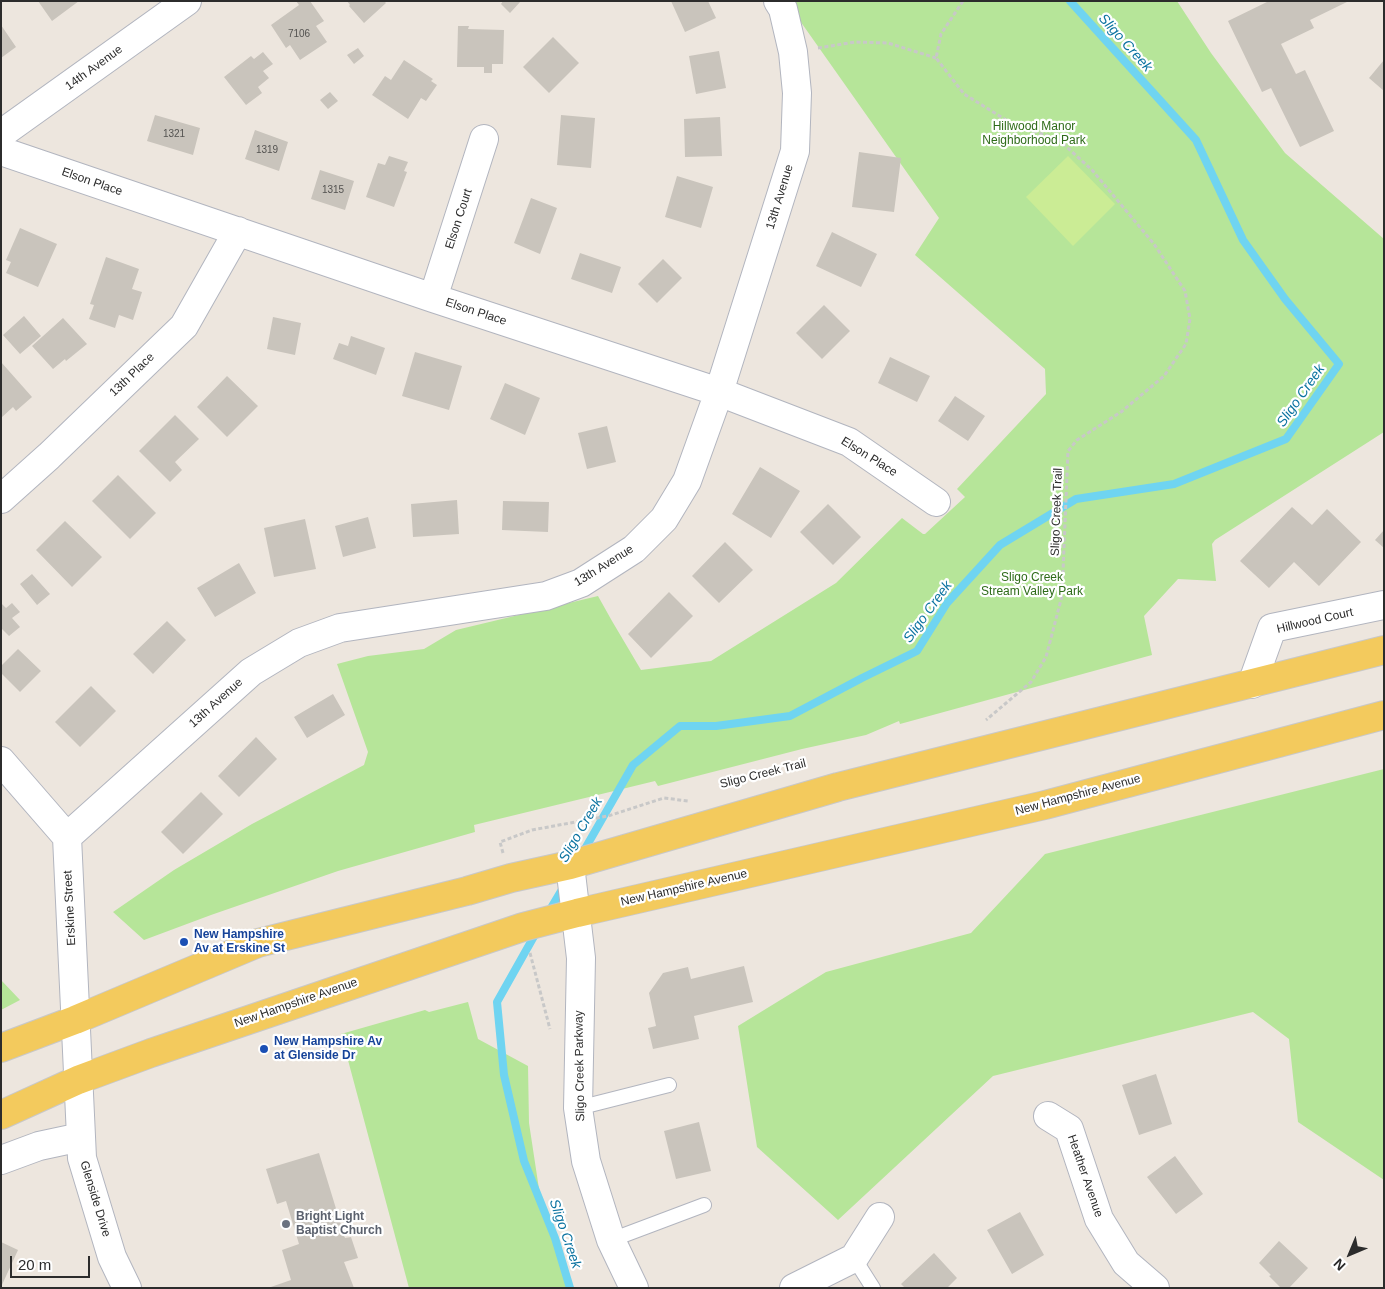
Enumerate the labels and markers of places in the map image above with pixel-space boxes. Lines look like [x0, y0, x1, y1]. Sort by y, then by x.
place label: New Hampshire Av at Erskine St [194, 928, 285, 956]
marker: New Hampshire Av at Erskine St [178, 936, 190, 948]
place label: New Hampshire Av at Glenside Dr [274, 1035, 382, 1063]
marker: New Hampshire Av at Glenside Dr [258, 1043, 270, 1055]
place label: Bright Light Baptist Church [296, 1210, 382, 1238]
marker: Bright Light Baptist Church [280, 1218, 292, 1230]

